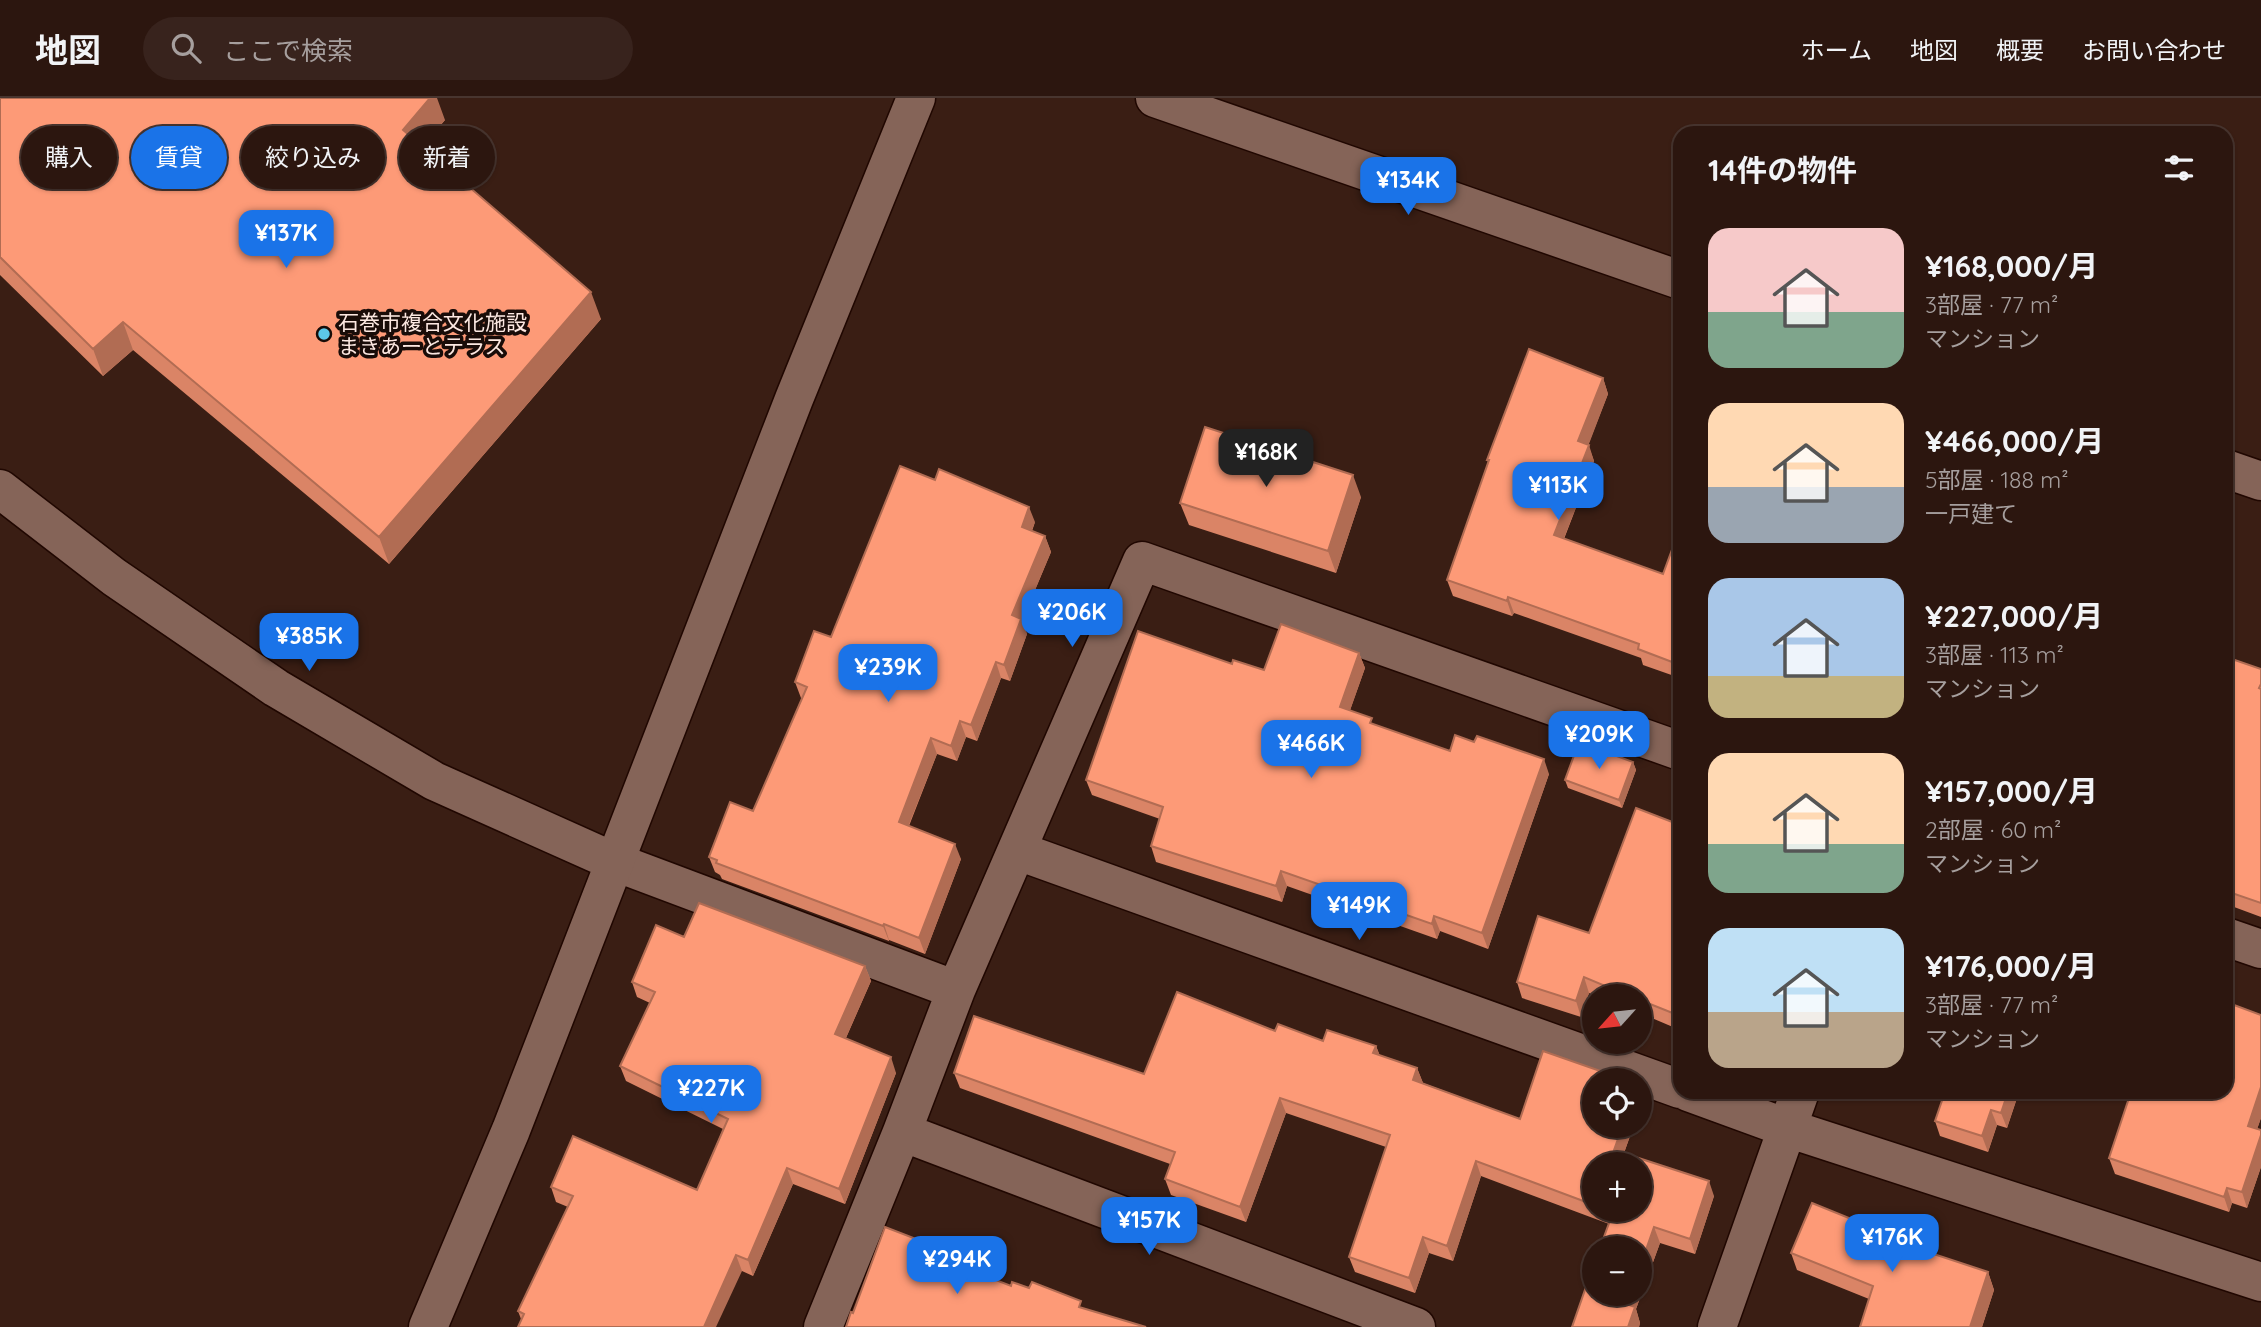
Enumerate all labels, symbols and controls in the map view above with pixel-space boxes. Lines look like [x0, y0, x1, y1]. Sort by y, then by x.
search box [143, 17, 633, 80]
text: 地図 [35, 29, 101, 70]
icon: search [167, 29, 205, 67]
text: ここで検索 [223, 34, 353, 67]
text: ホーム [1801, 35, 1872, 65]
text: 地図 [1910, 35, 1958, 65]
text: 概要 [1996, 35, 2044, 65]
text: お問い合わせ [2082, 35, 2226, 65]
chip: 購入 [21, 126, 117, 189]
chip: 賃貸 [131, 126, 227, 189]
chip: 絞り込み [241, 126, 385, 189]
chip: 新着 [399, 126, 495, 189]
icon: filters [2160, 149, 2198, 187]
text: 14件の物件 [1708, 151, 1857, 189]
pin: ¥134K [1359, 158, 1457, 217]
text: ¥134K [1376, 165, 1440, 194]
pin: ¥137K [237, 211, 335, 270]
text: ¥137K [255, 218, 317, 247]
text: ¥168,000/月 [1925, 247, 2098, 285]
icon: home [1764, 256, 1848, 340]
text: 3部屋 · 77 m² [1925, 290, 2058, 319]
place label: 石巻市複合文化施設 まきあーとテラス [338, 309, 527, 359]
text: マンション [1925, 324, 2040, 353]
marker: 石巻市複合文化施設 まきあーとテラス [316, 326, 332, 342]
text: ¥466,000/月 [1925, 422, 2104, 460]
pin: ¥168K [1217, 430, 1315, 489]
icon: home [1764, 431, 1848, 515]
text: ¥168K [1234, 437, 1298, 466]
pin: ¥113K [1509, 462, 1607, 522]
text: 5部屋 · 188 m² [1925, 465, 2068, 494]
text: ¥113K [1528, 470, 1588, 499]
text: 一戸建て [1925, 499, 2017, 528]
pin: ¥206K [1023, 589, 1121, 649]
text: ¥206K [1038, 597, 1106, 626]
text: ¥227,000/月 [1925, 597, 2103, 635]
icon: home [1764, 606, 1848, 690]
pin: ¥385K [260, 614, 358, 673]
text: ¥385K [276, 621, 342, 650]
text: 3部屋 · 113 m² [1925, 640, 2064, 669]
pin: ¥239K [839, 644, 937, 704]
text: ¥239K [854, 652, 922, 681]
text: マンション [1925, 674, 2040, 703]
pin: ¥209K [1550, 712, 1648, 771]
text: ¥209K [1564, 719, 1634, 748]
pin: ¥466K [1262, 720, 1360, 780]
text: ¥466K [1277, 728, 1345, 757]
text: ¥157,000/月 [1925, 772, 2098, 810]
icon: home [1764, 781, 1848, 865]
text: 2部屋 · 60 m² [1925, 815, 2061, 844]
text: マンション [1925, 849, 2040, 878]
pin: ¥149K [1310, 882, 1408, 942]
text: ¥149K [1327, 890, 1391, 919]
text: ¥176,000/月 [1925, 947, 2097, 985]
icon: home [1764, 956, 1848, 1040]
north arrow [1582, 984, 1652, 1054]
map controls [1582, 984, 1652, 1306]
text: 3部屋 · 77 m² [1925, 990, 2058, 1019]
text: マンション [1925, 1024, 2040, 1053]
pin: ¥227K [662, 1066, 760, 1125]
button: locate [1582, 1068, 1652, 1138]
text: ¥227K [677, 1073, 745, 1102]
button: + [1582, 1152, 1652, 1222]
pin: ¥157K [1100, 1198, 1198, 1257]
text: ¥157K [1117, 1205, 1181, 1234]
pin: ¥176K [1843, 1214, 1941, 1274]
text: ¥176K [1861, 1222, 1923, 1251]
pin: ¥294K [908, 1236, 1006, 1296]
button: − [1582, 1236, 1652, 1306]
text: ¥294K [923, 1244, 991, 1273]

